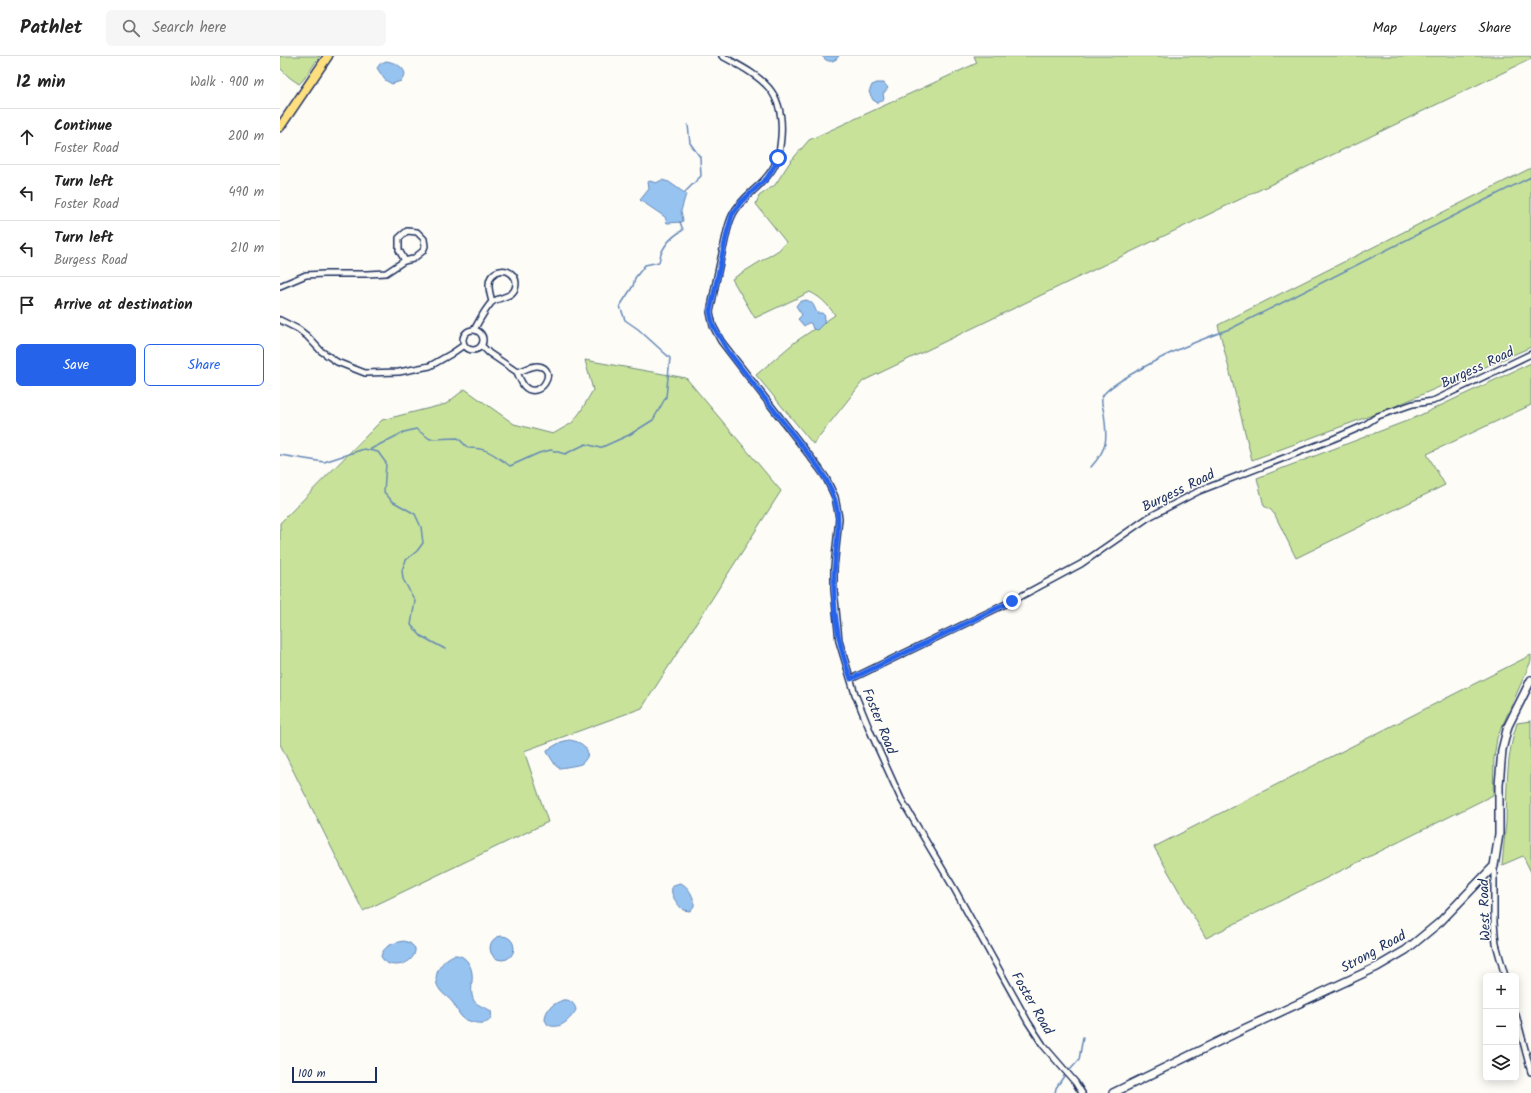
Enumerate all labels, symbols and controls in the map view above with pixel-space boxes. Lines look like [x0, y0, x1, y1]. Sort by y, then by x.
search box [106, 10, 386, 46]
text: Pathlet [20, 13, 82, 43]
text: Search here [152, 16, 226, 40]
icon: search [120, 17, 142, 39]
text: Map [1373, 17, 1397, 39]
text: Layers [1419, 17, 1457, 39]
text: Share [1479, 17, 1511, 39]
text: 12 min [16, 69, 65, 96]
text: Walk · 900 m [190, 72, 264, 93]
text: Continue [54, 114, 112, 138]
icon: ahead [16, 126, 38, 148]
text: 200 m [228, 126, 264, 147]
text: Foster Road [54, 138, 119, 159]
route start [769, 149, 787, 167]
text: Turn left [54, 170, 114, 194]
icon: left [16, 182, 38, 204]
text: 490 m [228, 182, 264, 203]
text: Foster Road [54, 194, 119, 215]
text: Turn left [54, 226, 114, 250]
icon: left [16, 238, 38, 260]
text: 210 m [230, 238, 264, 259]
text: Burgess Road [54, 250, 127, 271]
text: Arrive at destination [54, 293, 193, 317]
icon: arrive [16, 294, 38, 316]
street label: Burgess Road [1437, 341, 1519, 395]
button: Save [16, 344, 136, 386]
button: Share [144, 344, 264, 386]
street label: Burgess Road [1138, 463, 1220, 518]
route end [1003, 592, 1021, 610]
street label: Foster Road [856, 685, 903, 759]
street label: West Road [1473, 877, 1497, 941]
street label: Strong Road [1337, 924, 1411, 979]
street label: Foster Road [1005, 968, 1060, 1040]
map controls [1483, 973, 1519, 1081]
button: + [1483, 973, 1519, 1009]
button: − [1483, 1009, 1519, 1045]
button: layers [1483, 1045, 1519, 1081]
scale bar [292, 1065, 377, 1084]
text: 100 m [298, 1065, 326, 1083]

